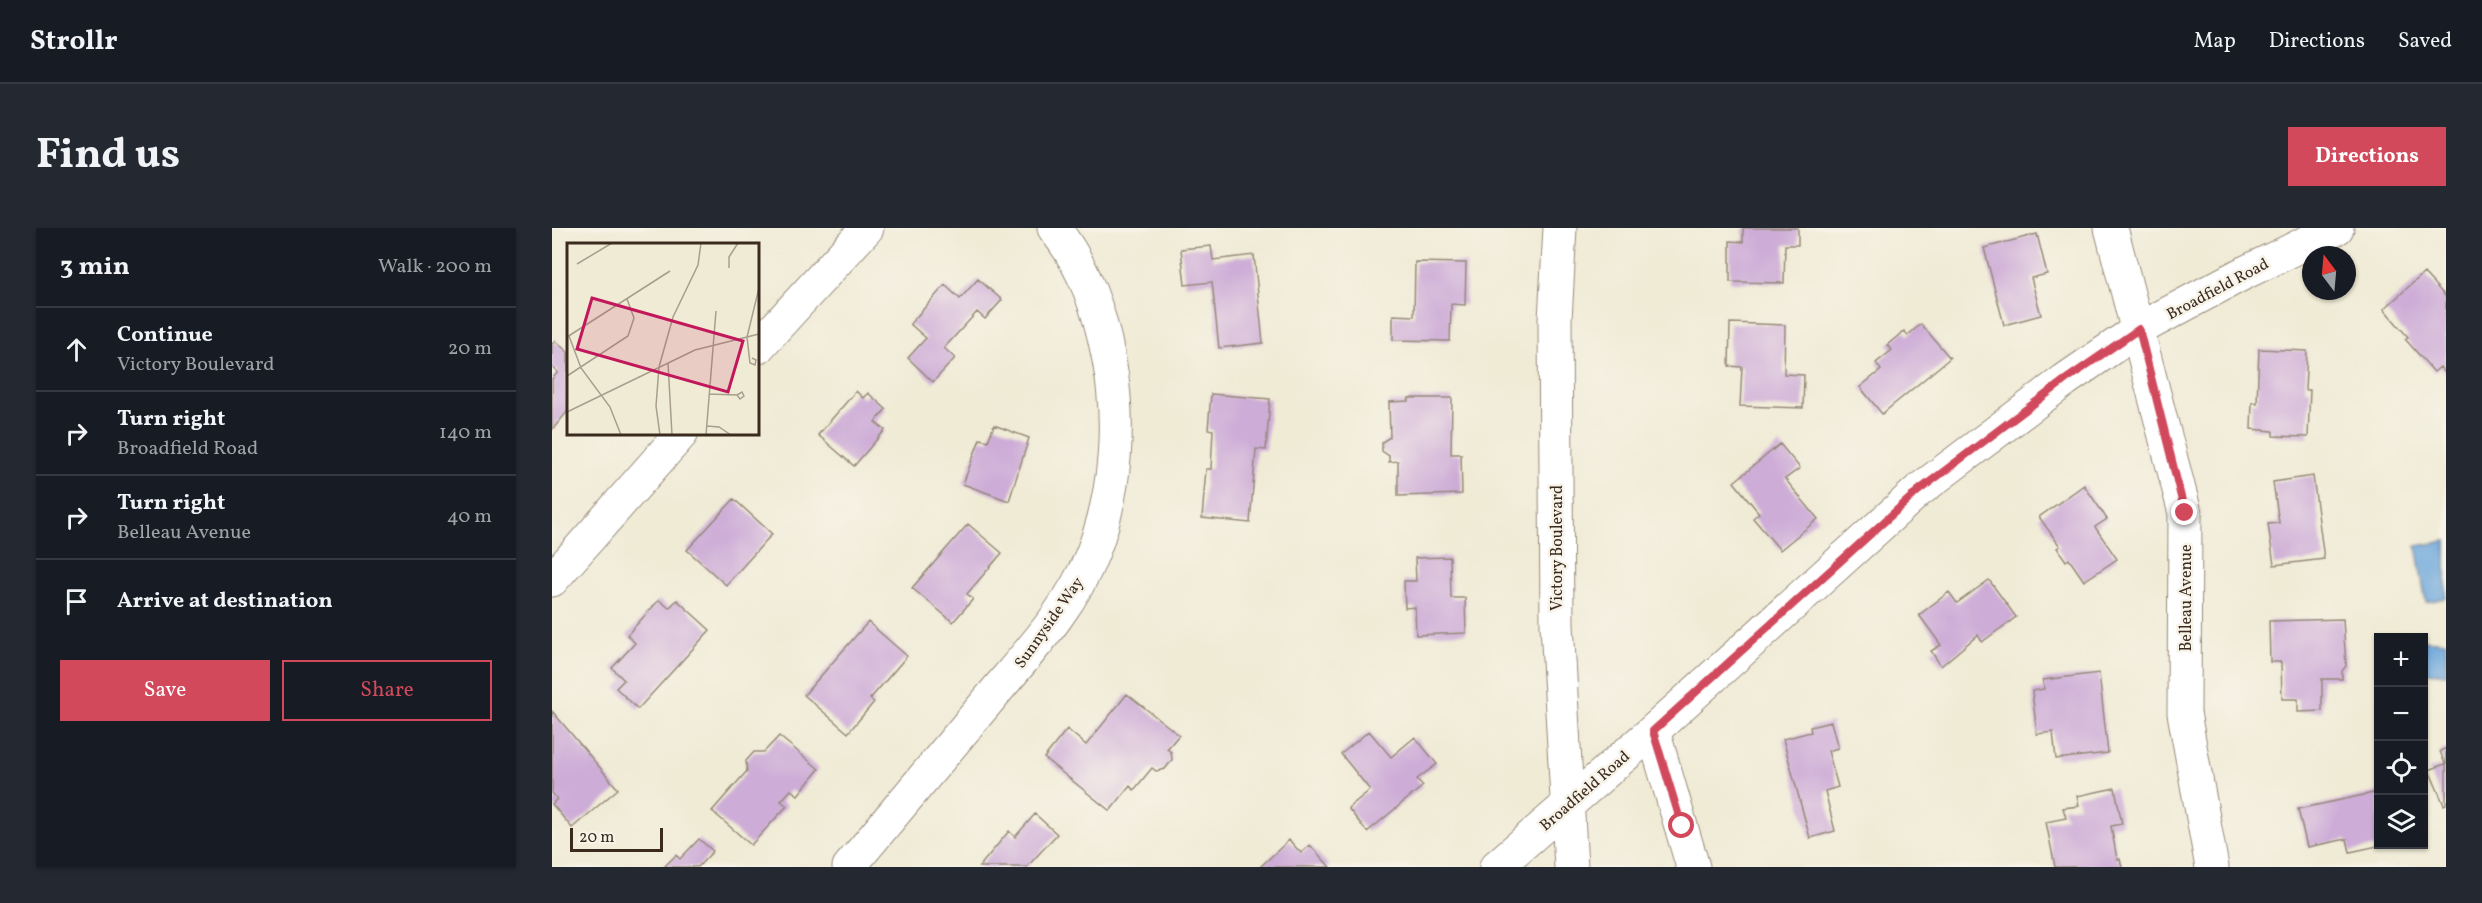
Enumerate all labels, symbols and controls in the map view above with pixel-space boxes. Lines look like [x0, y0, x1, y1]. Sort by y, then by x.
text: Strollr [30, 22, 118, 61]
text: Map [2194, 27, 2236, 56]
text: Directions [2269, 27, 2365, 56]
text: Saved [2398, 27, 2452, 56]
text: Find us [36, 127, 180, 186]
button: Directions [2288, 127, 2446, 186]
inset map [567, 243, 759, 435]
north arrow [2302, 246, 2356, 300]
text: 3 min [60, 249, 130, 285]
text: Walk · 200 m [378, 253, 492, 281]
street label: Broadfield Road [2163, 254, 2273, 326]
text: Continue [117, 320, 213, 351]
icon: ahead [60, 333, 93, 366]
text: 20 m [448, 335, 492, 363]
text: Victory Boulevard [117, 351, 275, 379]
text: Turn right [117, 404, 225, 435]
icon: right [60, 417, 93, 450]
text: 140 m [439, 419, 492, 447]
text: Broadfield Road [117, 435, 258, 463]
street label: Victory Boulevard [1547, 485, 1569, 611]
text: Turn right [117, 488, 225, 519]
route end [2171, 499, 2197, 525]
icon: right [60, 501, 93, 534]
text: 40 m [447, 503, 492, 531]
text: Belleau Avenue [117, 519, 251, 547]
street label: Belleau Avenue [2176, 544, 2198, 652]
street label: Sunnyside Way [1010, 573, 1090, 673]
icon: arrive [60, 585, 93, 618]
text: Arrive at destination [117, 586, 333, 617]
map controls [2374, 633, 2428, 849]
button: + [2374, 633, 2428, 687]
button: Save [60, 660, 270, 721]
button: Share [282, 660, 492, 721]
button: − [2374, 687, 2428, 741]
button: locate [2374, 741, 2428, 795]
street label: Broadfield Road [1535, 746, 1635, 837]
button: layers [2374, 795, 2428, 849]
route start [1668, 812, 1694, 838]
scale bar [570, 825, 663, 852]
text: 20 m [579, 827, 614, 849]

